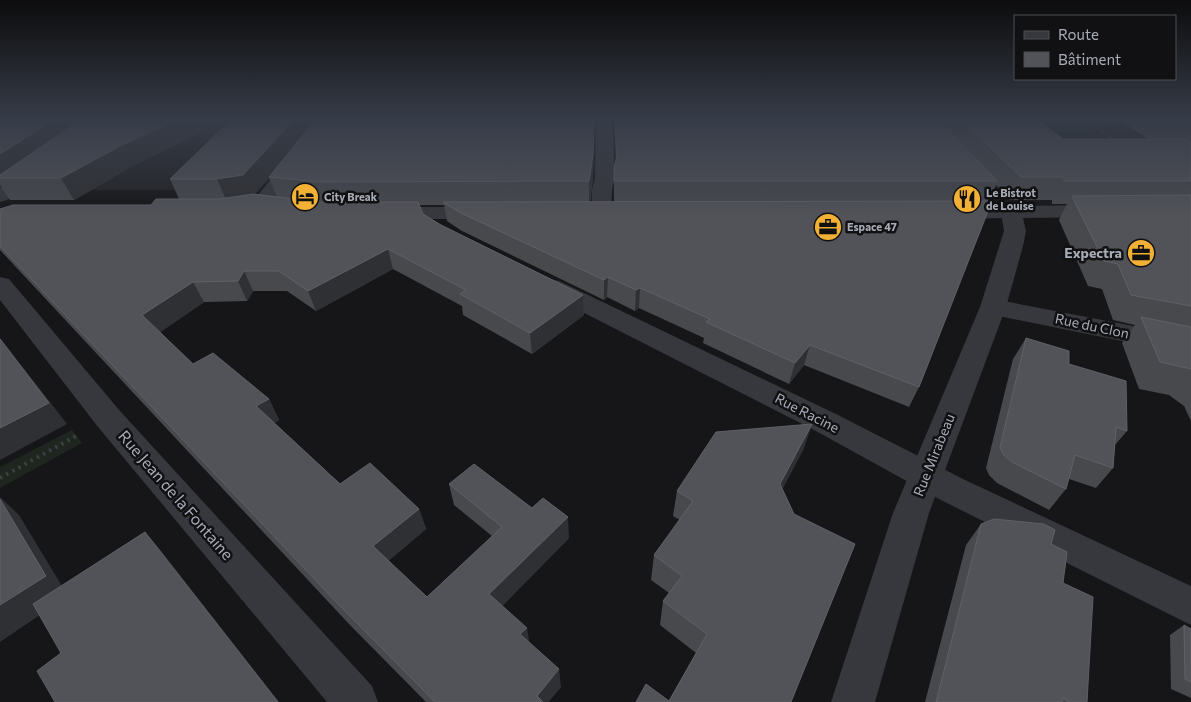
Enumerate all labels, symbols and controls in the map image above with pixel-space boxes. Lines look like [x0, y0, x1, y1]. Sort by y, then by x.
legend [1014, 15, 1176, 80]
text: Route [1058, 25, 1099, 43]
text: Bâtiment [1058, 50, 1121, 68]
hotel icon: City Break [290, 182, 320, 212]
restaurant icon: Le Bistrot de Louise [952, 184, 982, 214]
place label: Le Bistrot de Louise [986, 186, 1036, 212]
place label: City Break [324, 190, 378, 203]
office icon: Espace 47 [813, 212, 843, 242]
place label: Espace 47 [847, 220, 897, 233]
office icon: Expectra [1126, 238, 1156, 268]
place label: Expectra [1064, 244, 1122, 261]
street label: Rue du Clon [1054, 309, 1131, 342]
street label: Rue Racine [772, 389, 842, 436]
street label: Rue Mirabeau [909, 411, 958, 499]
street label: Rue Jean de la Fontaine [115, 426, 238, 563]

